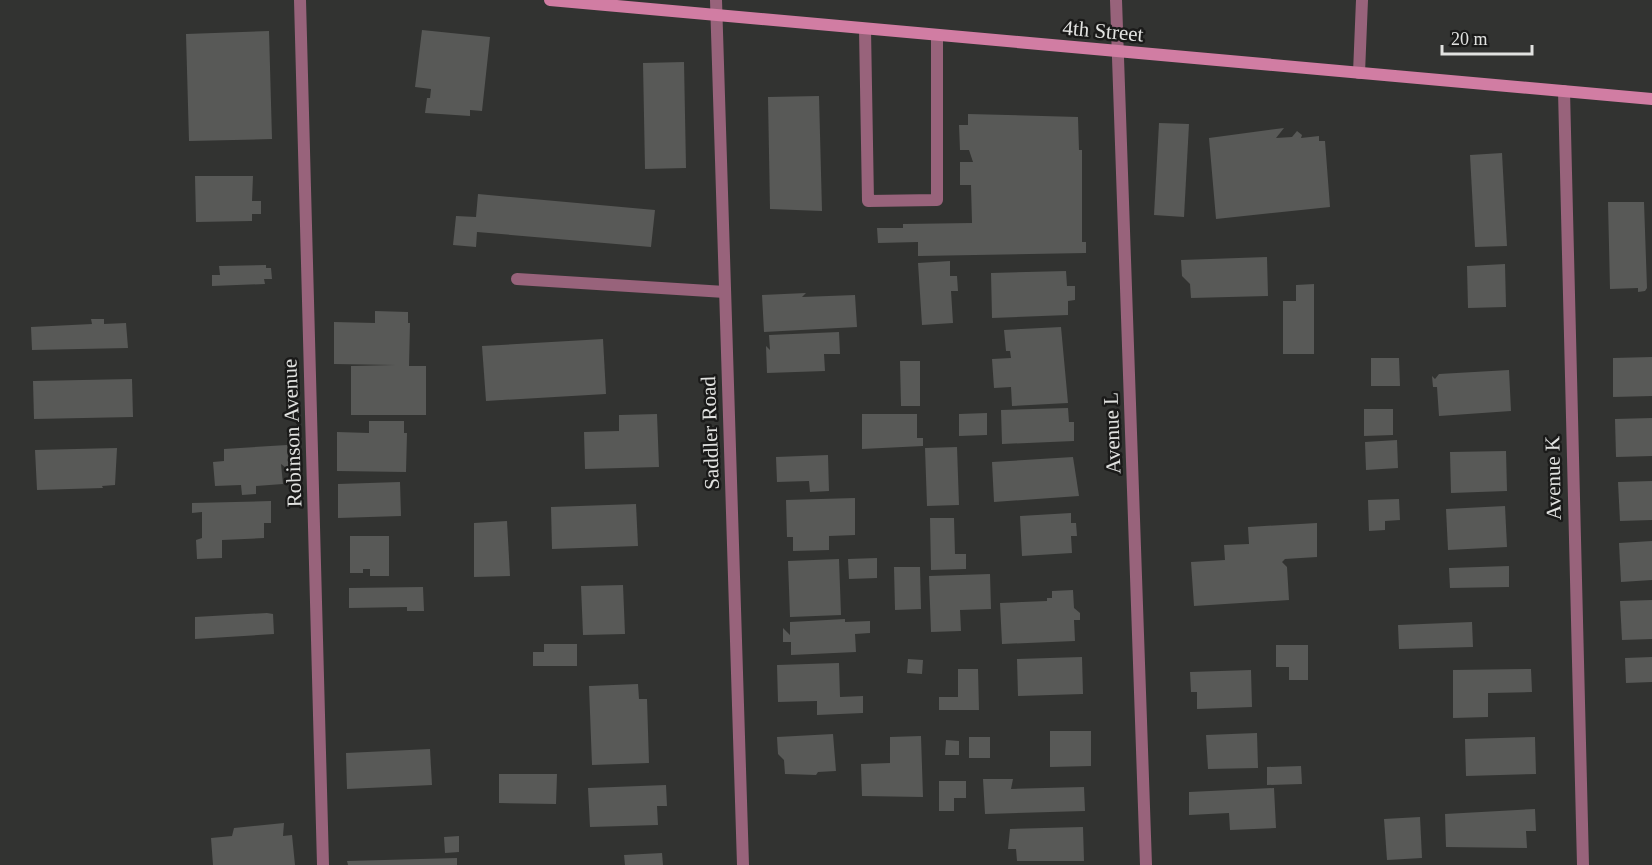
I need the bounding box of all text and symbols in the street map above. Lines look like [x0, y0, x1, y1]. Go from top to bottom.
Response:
street label: 4th Street [1062, 16, 1145, 47]
scale bar [1442, 18, 1532, 56]
text: 20 m [1451, 29, 1488, 49]
street label: Robinson Avenue [277, 358, 307, 508]
street label: Saddler Road [696, 375, 724, 490]
street label: Avenue L [1099, 392, 1125, 474]
street label: Avenue K [1540, 436, 1566, 520]

